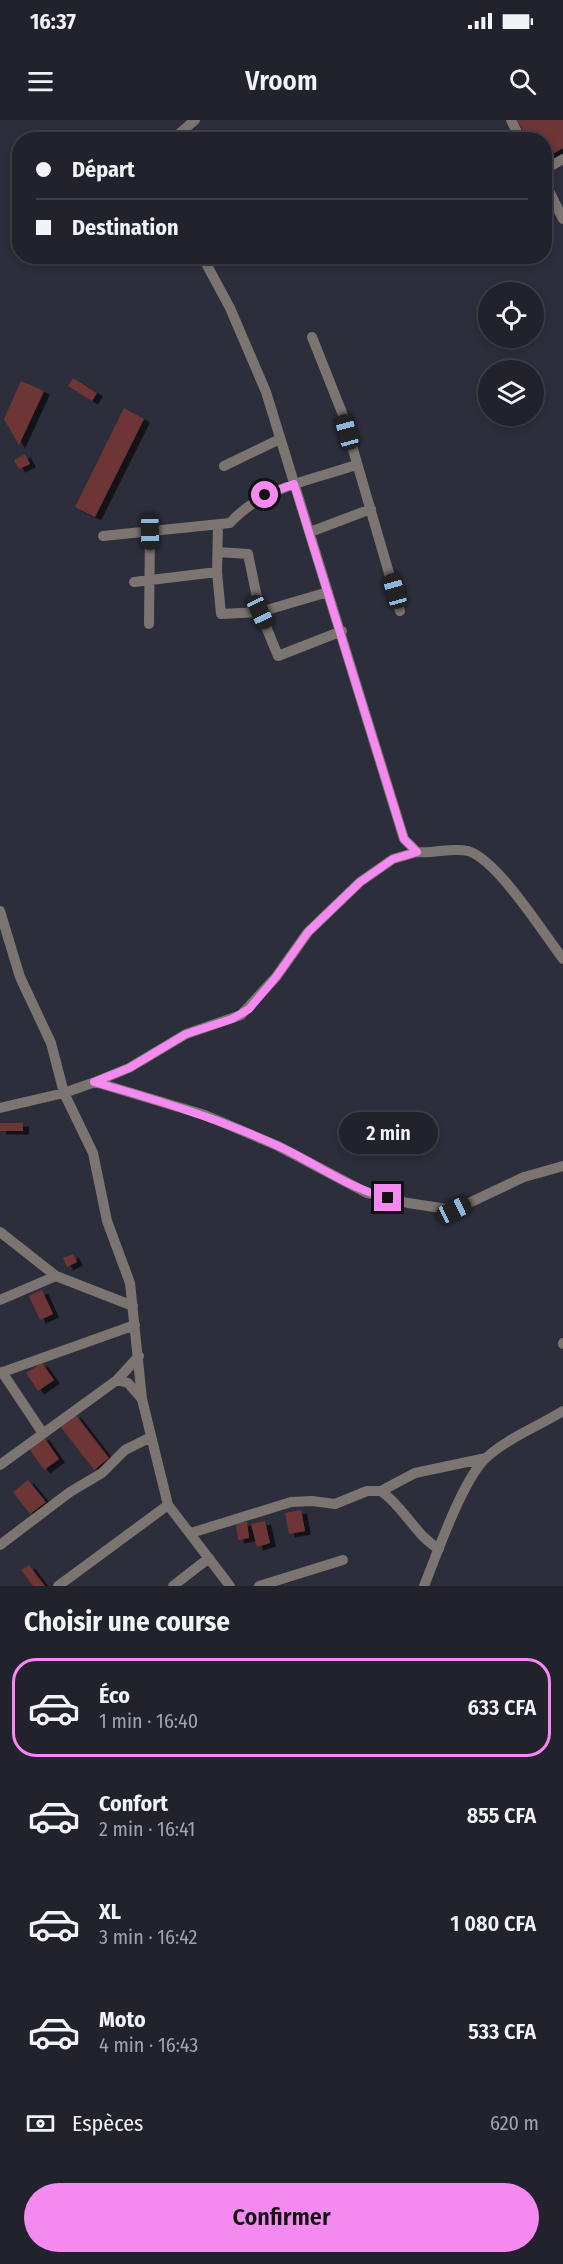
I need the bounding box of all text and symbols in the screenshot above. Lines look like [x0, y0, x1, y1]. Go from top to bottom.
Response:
text: 16:37 [30, 8, 76, 35]
icon: menu [24, 65, 57, 98]
text: Vroom [245, 65, 318, 97]
icon: search [506, 65, 539, 98]
text: Départ [72, 156, 135, 183]
text: Destination [72, 214, 179, 241]
map controls [478, 282, 544, 426]
button: locate [478, 282, 544, 348]
button: layers [478, 360, 544, 426]
car [334, 412, 360, 452]
route start [251, 481, 278, 508]
car [141, 514, 159, 550]
car [381, 571, 409, 611]
car [244, 592, 276, 632]
callout: 2 min [338, 1111, 438, 1153]
text: 2 min [366, 1121, 411, 1145]
route end [374, 1184, 401, 1211]
car [434, 1194, 474, 1226]
text: Choisir une course [24, 1606, 230, 1638]
icon: car [27, 1681, 81, 1735]
text: Éco [99, 1682, 130, 1709]
text: 633 CFA [468, 1694, 536, 1721]
text: 1 min · 16:40 [99, 1709, 198, 1733]
icon: car [27, 1789, 81, 1843]
text: Confort [99, 1790, 168, 1817]
text: 855 CFA [467, 1802, 536, 1829]
text: 2 min · 16:41 [99, 1817, 195, 1841]
icon: car [27, 1897, 81, 1951]
text: XL [99, 1898, 121, 1925]
text: 1 080 CFA [450, 1910, 536, 1937]
text: 3 min · 16:42 [99, 1925, 197, 1949]
icon: car [27, 2005, 81, 2059]
text: Moto [99, 2006, 146, 2033]
text: 533 CFA [468, 2018, 536, 2045]
text: 4 min · 16:43 [99, 2033, 198, 2057]
icon: cash [24, 2107, 57, 2140]
text: Espèces [72, 2110, 143, 2137]
text: 620 m [490, 2111, 539, 2135]
button: Confirmer [24, 2183, 539, 2252]

